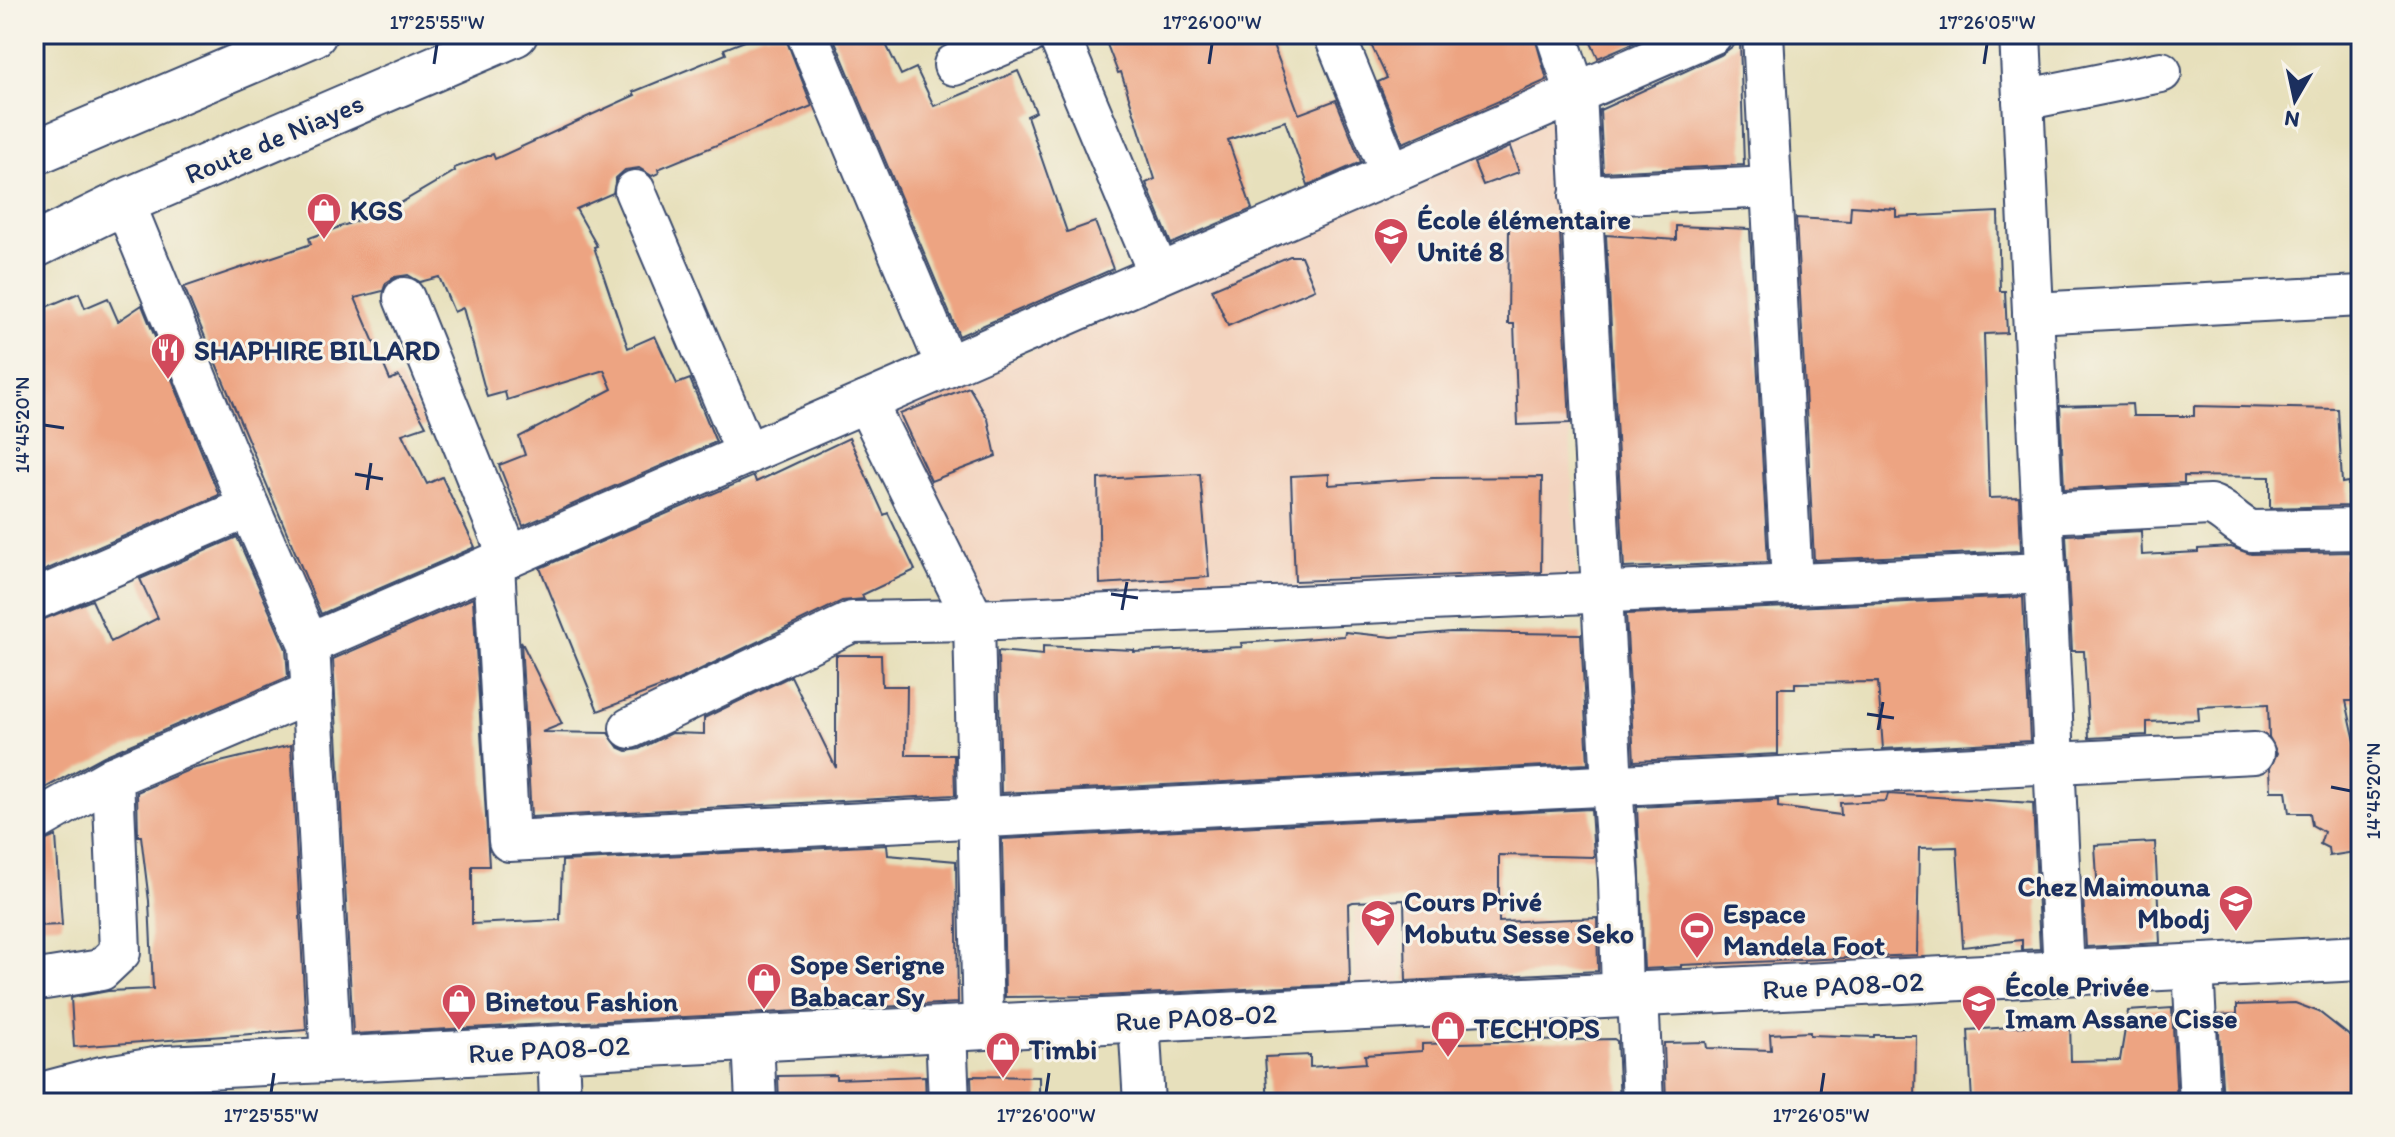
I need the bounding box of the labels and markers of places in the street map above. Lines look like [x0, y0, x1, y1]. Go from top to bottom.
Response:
shop icon: KGS [305, 191, 343, 241]
place label: KGS [350, 193, 403, 227]
place label: École élémentaire Unité 8 [1417, 202, 1631, 268]
school or university icon: École élémentaire Unité 8 [1372, 216, 1410, 266]
restaurant icon: SHAPHIRE BILLARD [149, 331, 187, 381]
place label: SHAPHIRE BILLARD [194, 333, 440, 367]
place label: Chez Maimouna Mbodj [2017, 869, 2210, 935]
school or university icon: Chez Maimouna Mbodj [2217, 883, 2255, 933]
place label: Cours Privé Mobutu Sesse Seko [1404, 884, 1634, 950]
place label: Espace Mandela Foot [1723, 896, 1885, 962]
school or university icon: Cours Privé Mobutu Sesse Seko [1359, 898, 1397, 948]
sports icon: Espace Mandela Foot [1678, 910, 1716, 960]
place label: Sope Serigne Babacar Sy [790, 947, 945, 1013]
shop icon: Sope Serigne Babacar Sy [745, 961, 783, 1011]
place label: École Privée Imam Assane Cisse [2005, 969, 2237, 1035]
shop icon: Binetou Fashion [440, 982, 478, 1032]
school or university icon: École Privée Imam Assane Cisse [1960, 983, 1998, 1033]
place label: Binetou Fashion [485, 984, 678, 1018]
shop icon: TECH'OPS [1429, 1009, 1467, 1059]
place label: TECH'OPS [1473, 1011, 1600, 1045]
shop icon: Timbi [984, 1030, 1022, 1080]
place label: Timbi [1028, 1032, 1097, 1066]

